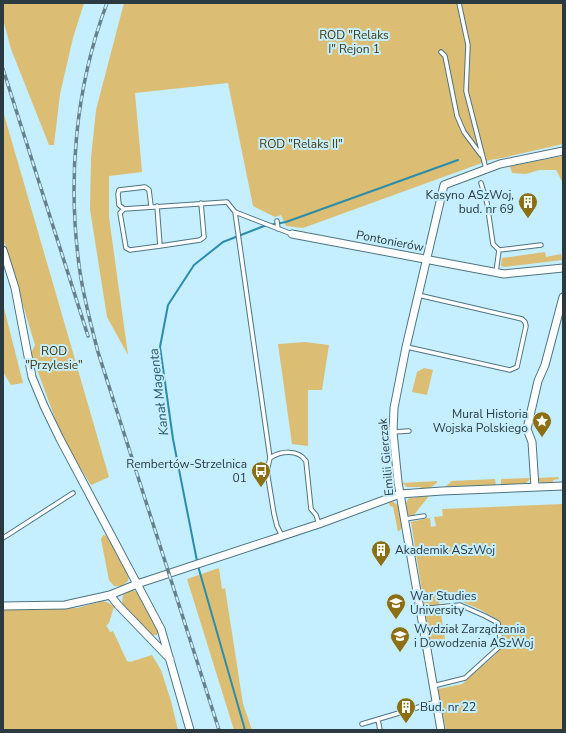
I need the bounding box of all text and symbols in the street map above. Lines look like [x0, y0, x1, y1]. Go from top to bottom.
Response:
park label: ROD "Relaks I" Rejon 1 [319, 27, 389, 57]
park label: ROD "Relaks II" [259, 136, 343, 152]
place label: Kasyno ASzWoj, bud. nr 69 [425, 187, 514, 217]
building icon: Kasyno ASzWoj, bud. nr 69 [517, 191, 539, 219]
street label: Pontonierów [355, 227, 425, 255]
park label: ROD "Przylesie" [25, 343, 83, 373]
water label: Kanał Magenta [145, 347, 173, 437]
place label: Mural Historia Wojska Polskiego [433, 406, 528, 436]
place icon: Mural Historia Wojska Polskiego [531, 410, 553, 438]
street label: Emilii Gierczak [375, 417, 397, 496]
place label: Rembertów-Strzelnica 01 [126, 456, 247, 486]
bus stop icon: Rembertów-Strzelnica 01 [250, 460, 272, 488]
building icon: Akademik ASzWoj [370, 539, 392, 567]
place label: Akademik ASzWoj [395, 542, 495, 558]
place label: War Studies University [410, 588, 477, 618]
school or university icon: War Studies University [385, 592, 407, 620]
place label: Wydział Zarządzania i Dowodzenia ASzWoj [414, 621, 534, 651]
school or university icon: Wydział Zarządzania i Dowodzenia ASzWoj [389, 625, 411, 653]
building icon: Bud. nr 22 [395, 696, 417, 724]
place label: Bud. nr 22 [420, 699, 476, 715]

